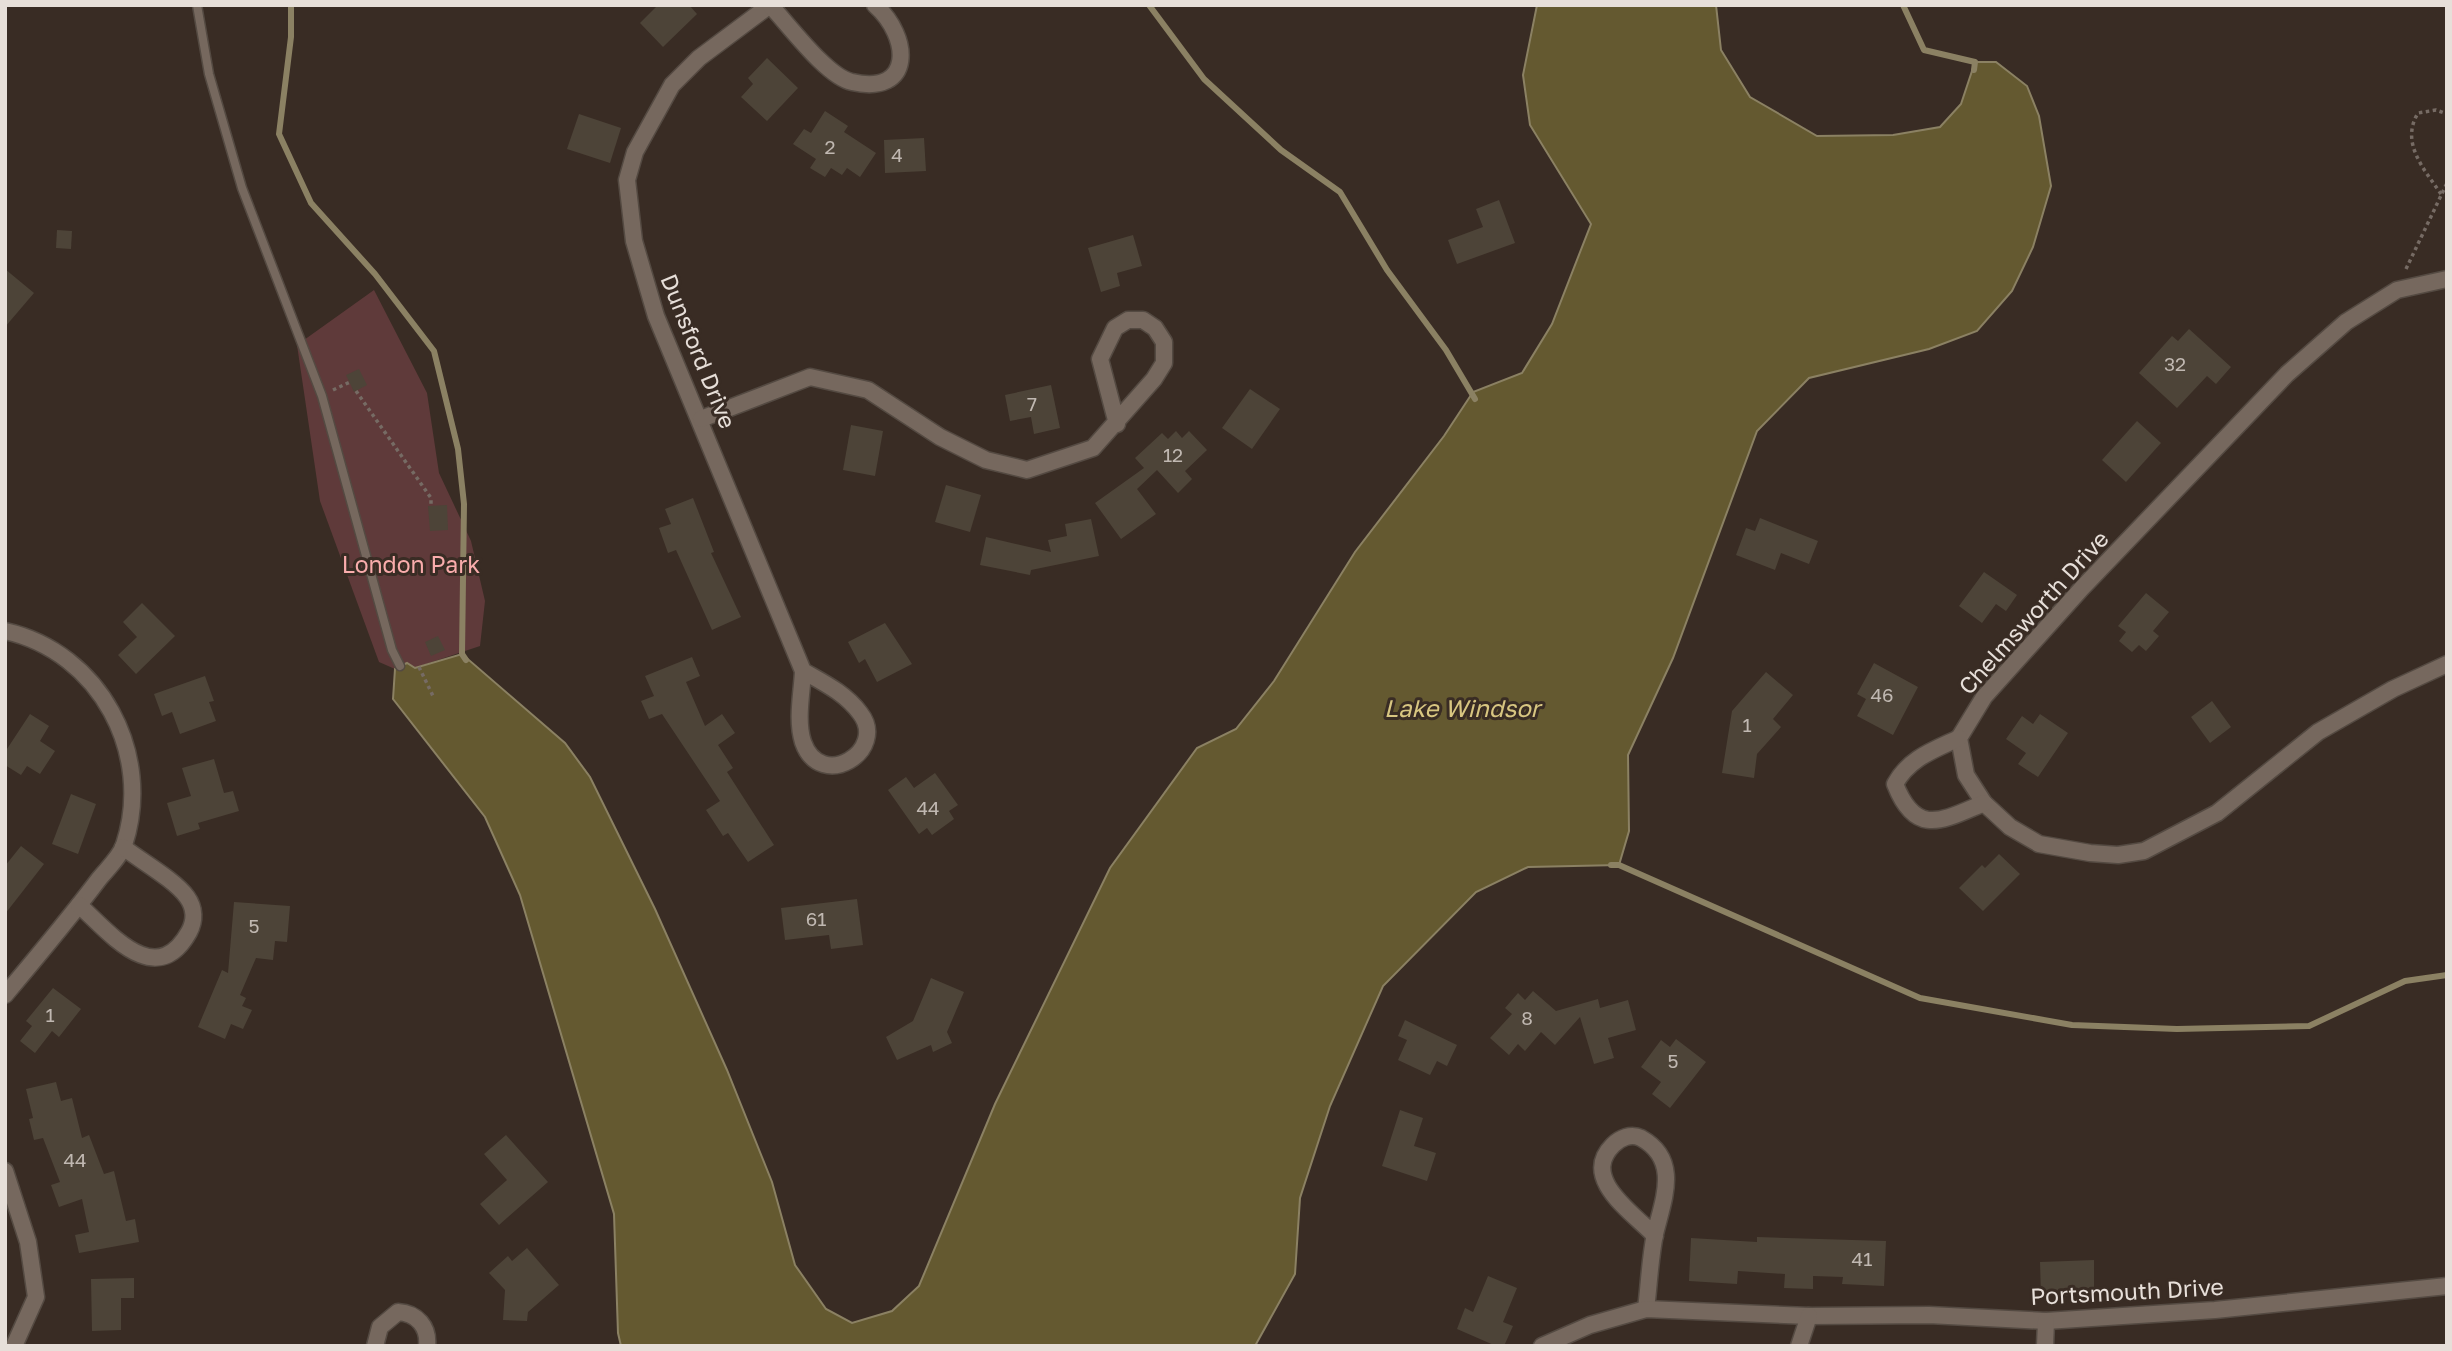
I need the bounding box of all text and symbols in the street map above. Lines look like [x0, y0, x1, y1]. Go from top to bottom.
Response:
house number: 2 [824, 135, 836, 158]
house number: 4 [891, 143, 903, 166]
street label: Dunsford Drive [655, 270, 743, 432]
house number: 32 [2164, 352, 2186, 375]
house number: 7 [1027, 392, 1037, 415]
house number: 12 [1163, 443, 1183, 466]
street label: Chelmsworth Drive [1952, 524, 2114, 700]
park label: London Park [342, 550, 480, 578]
house number: 46 [1870, 683, 1894, 706]
water label: Lake Windsor [1384, 693, 1544, 722]
house number: 1 [1742, 713, 1752, 736]
house number: 44 [916, 796, 940, 819]
house number: 61 [806, 907, 826, 930]
house number: 5 [248, 914, 260, 937]
house number: 1 [45, 1003, 55, 1026]
house number: 8 [1521, 1006, 1533, 1029]
house number: 5 [1667, 1049, 1679, 1072]
house number: 44 [63, 1148, 87, 1171]
house number: 41 [1852, 1247, 1872, 1270]
street label: Portsmouth Drive [2030, 1272, 2224, 1310]

